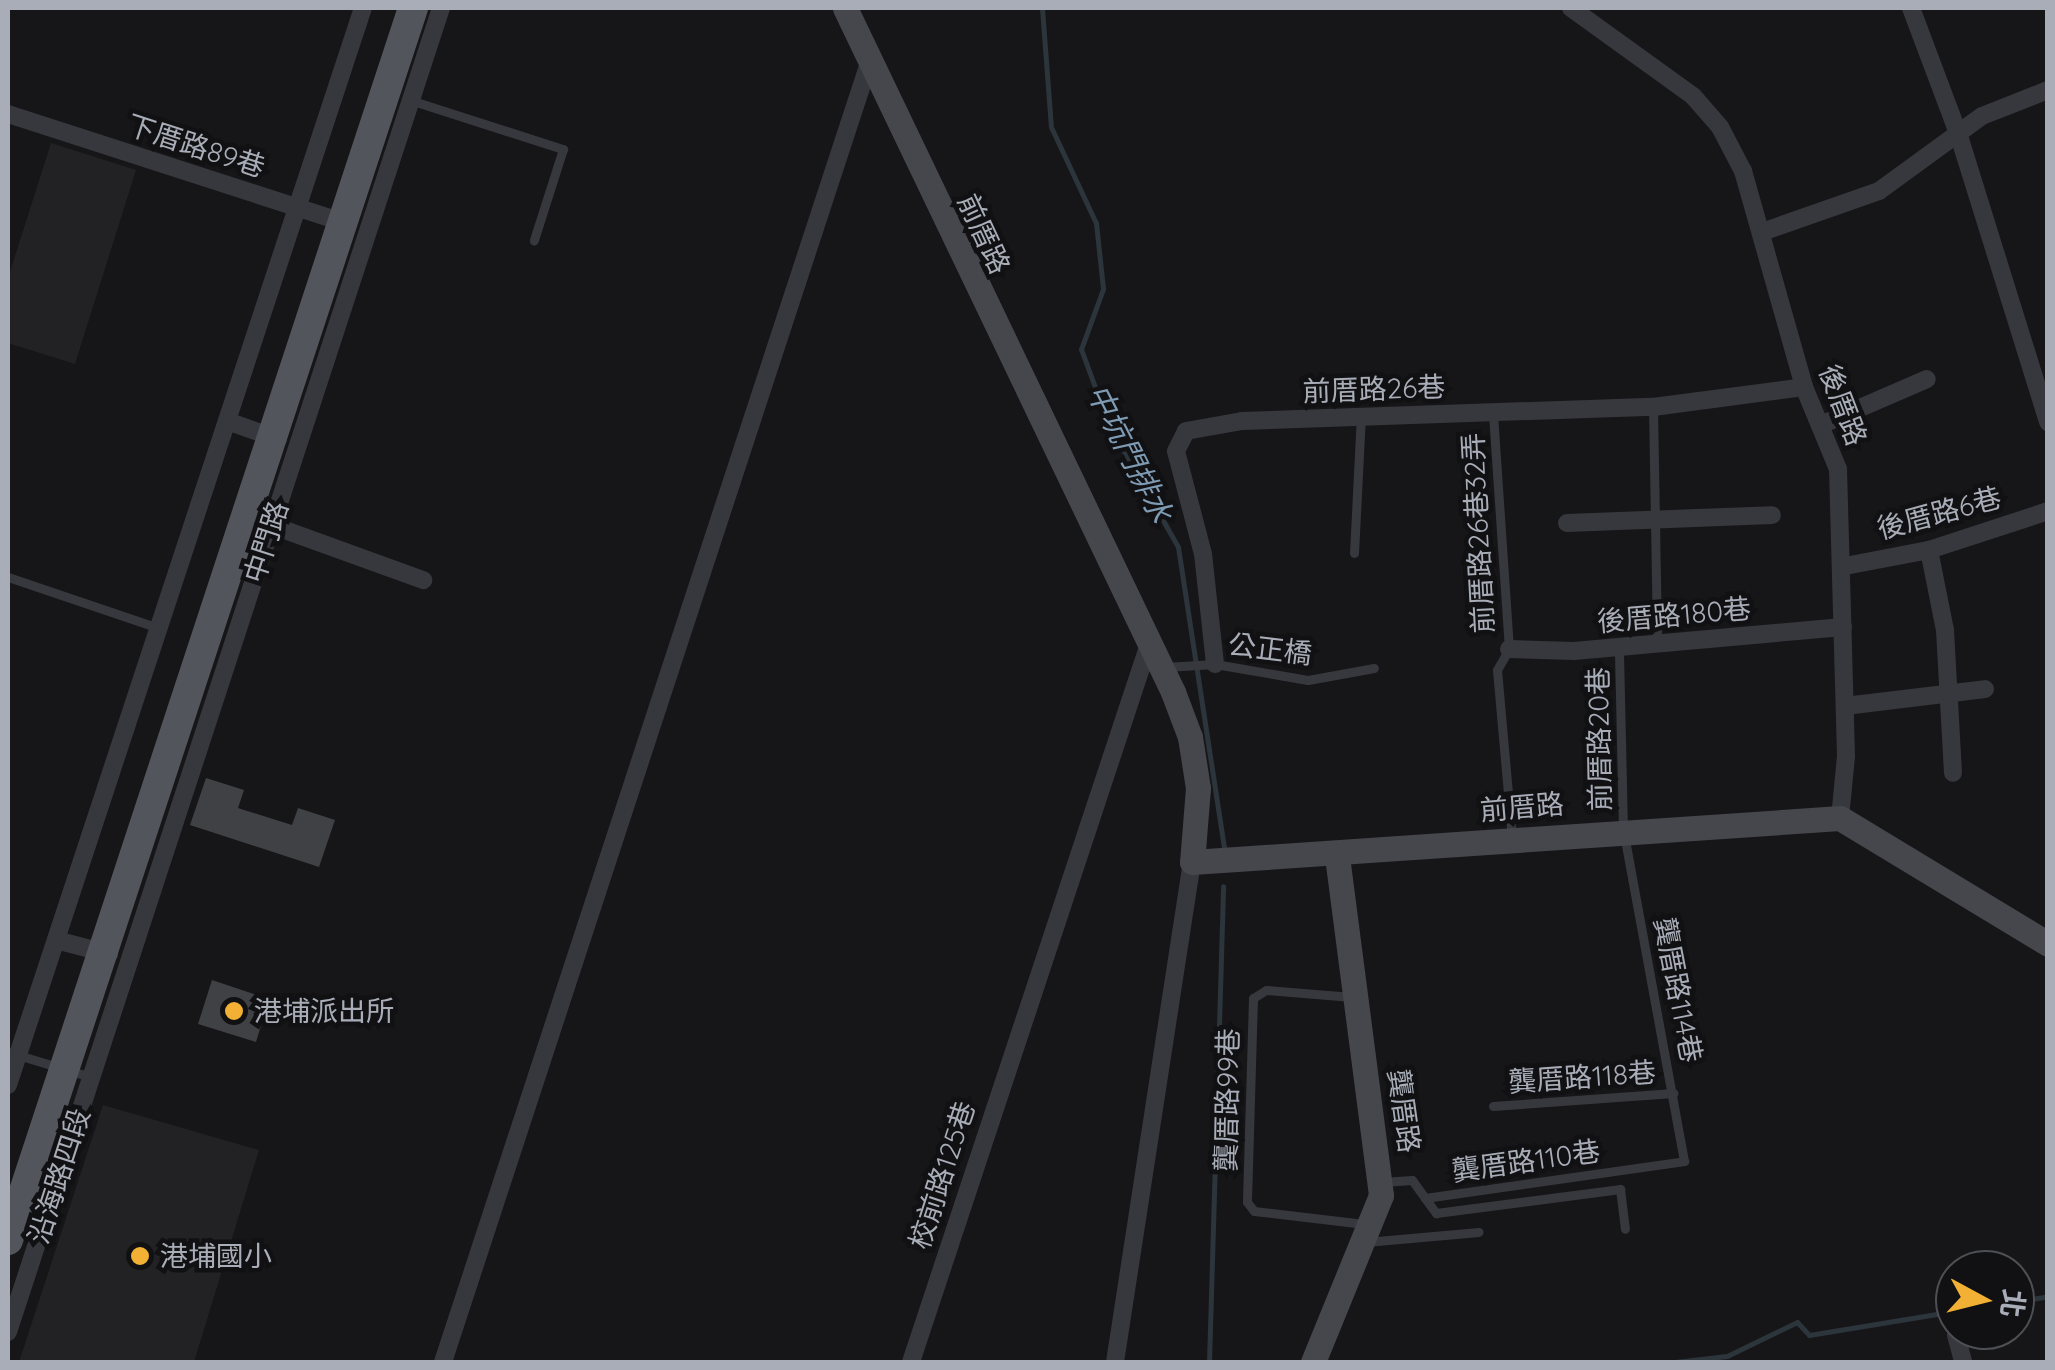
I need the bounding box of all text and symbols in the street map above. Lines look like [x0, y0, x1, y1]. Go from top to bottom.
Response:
street label: 下厝路89巷 [123, 108, 269, 184]
street label: 前厝路 [951, 189, 1017, 279]
street label: 後厝路 [1812, 360, 1874, 450]
street label: 前厝路26巷 [1302, 370, 1446, 408]
water label: 中坑門排水 [1080, 378, 1180, 528]
street label: 前厝路26巷32弄 [1456, 432, 1500, 634]
street label: 後厝路6巷 [1873, 480, 2005, 546]
street label: 中門路 [237, 497, 295, 587]
street label: 後厝路180巷 [1596, 592, 1752, 638]
street label: 公正橋 [1226, 627, 1314, 671]
street label: 前厝路20巷 [1581, 667, 1617, 811]
street label: 前厝路 [1479, 787, 1565, 827]
street label: 龔厝路114巷 [1647, 915, 1709, 1065]
place label: 港埔派出所 [254, 994, 394, 1028]
marker: 港埔派出所 [223, 1000, 245, 1022]
street label: 龔厝路99巷 [1209, 1028, 1245, 1172]
street label: 龔厝路118巷 [1507, 1055, 1657, 1099]
street label: 龔厝路 [1382, 1067, 1426, 1155]
street label: 校前路125巷 [902, 1097, 982, 1253]
street label: 沿海路四段 [21, 1104, 97, 1248]
street label: 龔厝路110巷 [1450, 1134, 1602, 1188]
place label: 港埔國小 [160, 1239, 272, 1273]
marker: 港埔國小 [129, 1245, 151, 1267]
north arrow [1935, 1250, 2035, 1350]
text: 北 [1994, 1287, 2032, 1320]

